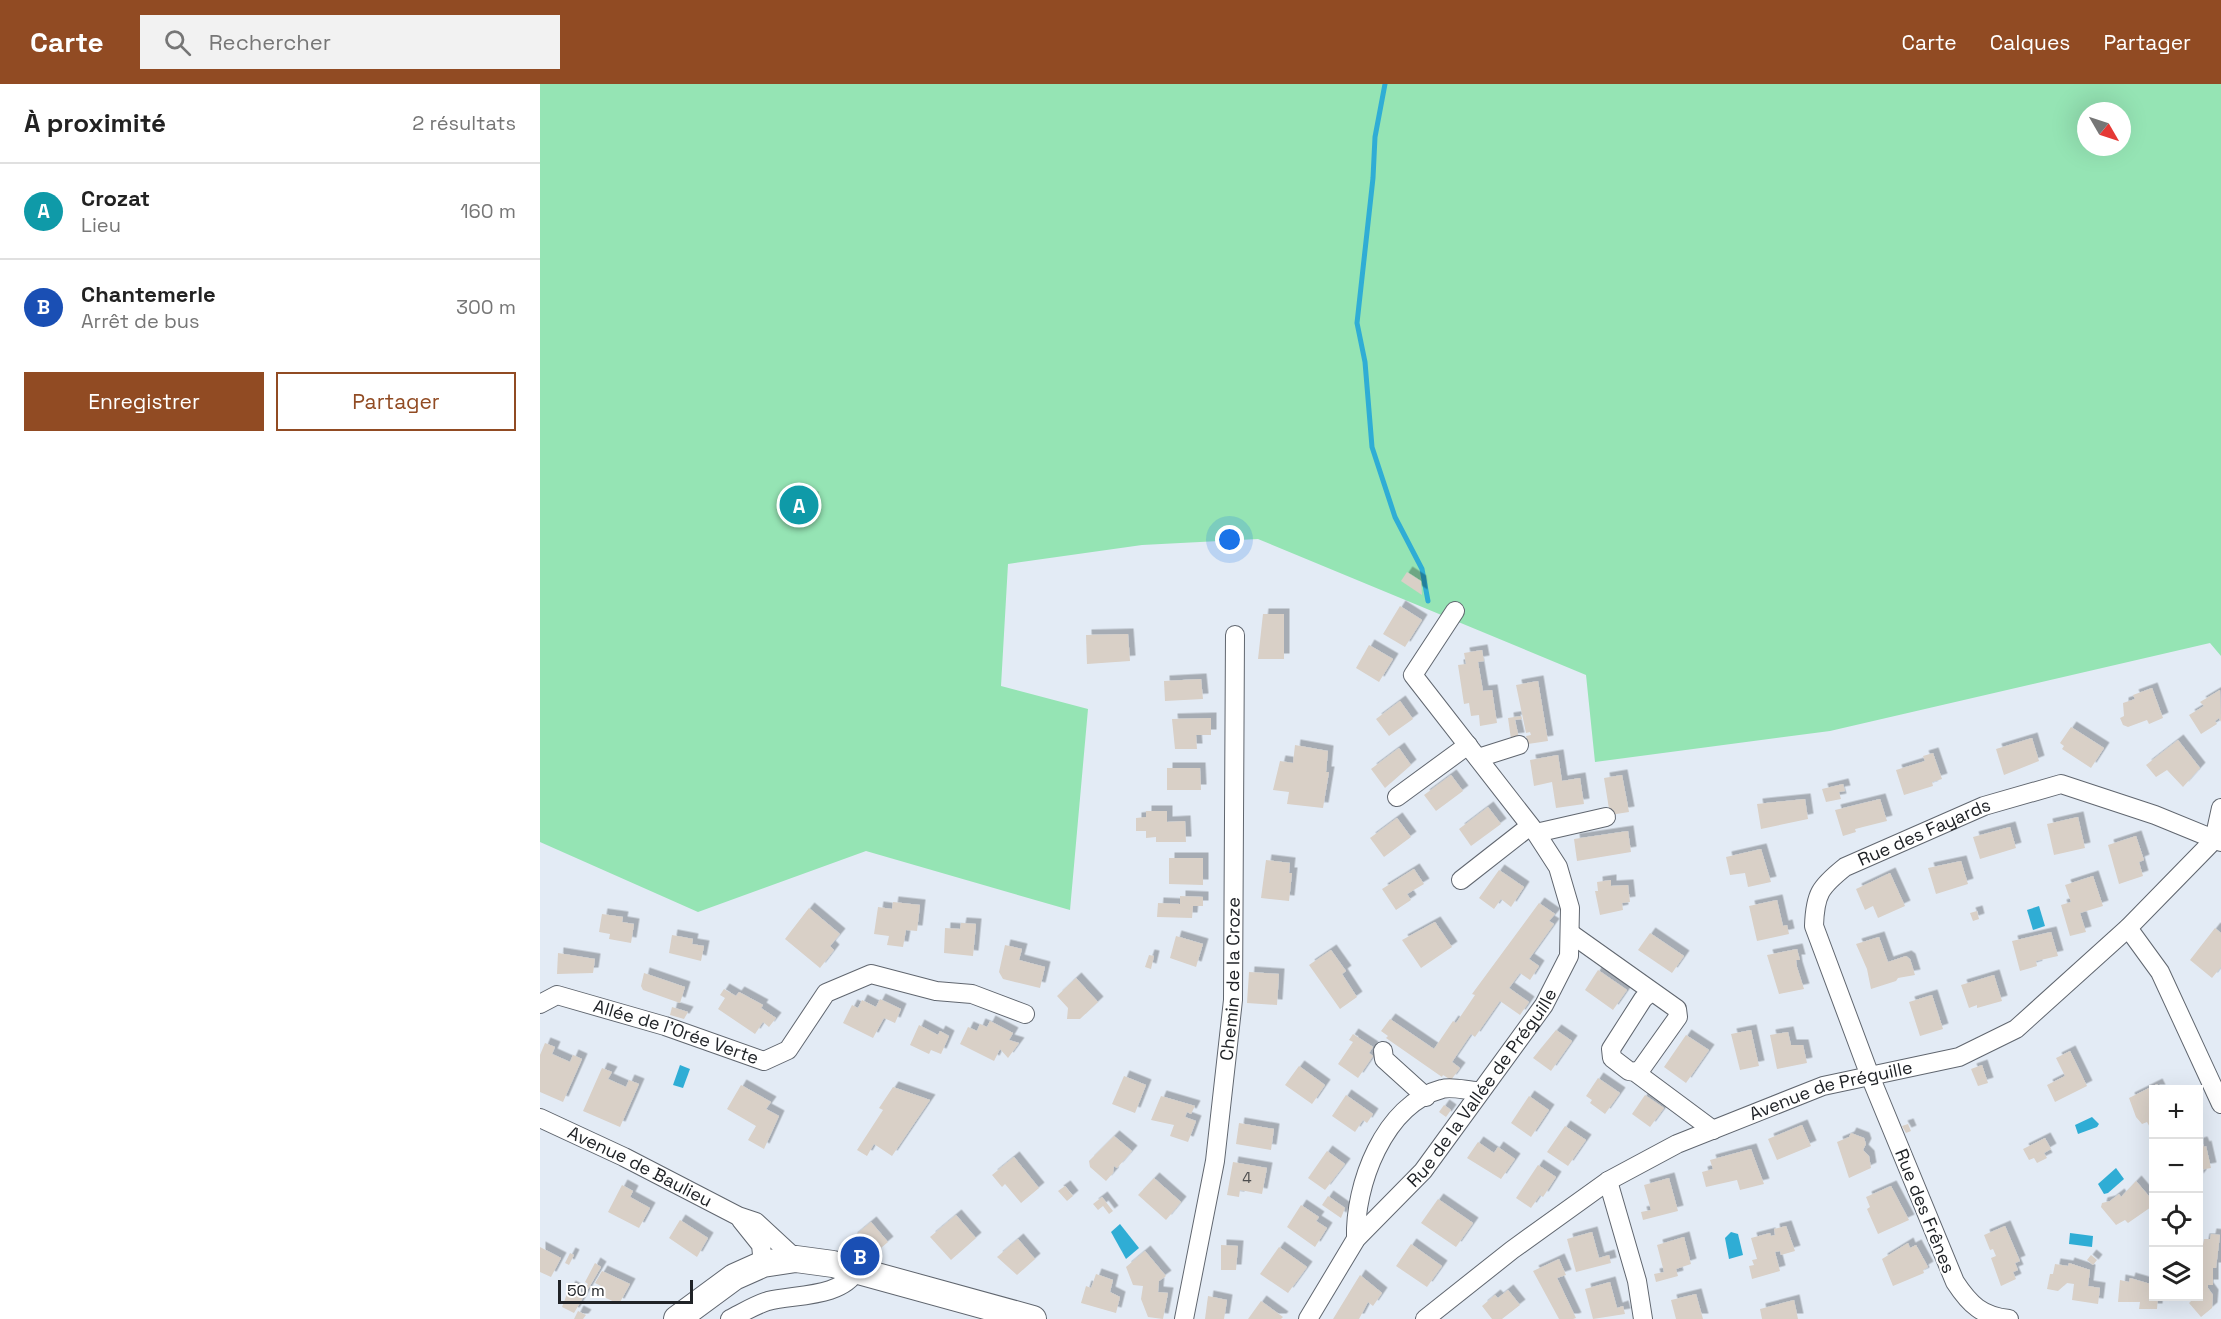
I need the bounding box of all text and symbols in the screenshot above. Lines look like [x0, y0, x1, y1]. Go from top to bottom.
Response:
search box [140, 15, 560, 69]
text: Carte [30, 24, 104, 60]
icon: search [161, 26, 194, 59]
text: Rechercher [209, 28, 331, 56]
text: Carte [1902, 29, 1957, 56]
text: Calques [1990, 29, 2070, 56]
text: Partager [2103, 29, 2191, 56]
north arrow [2077, 102, 2131, 156]
text: À proximité [24, 106, 166, 140]
text: 2 résultats [412, 110, 516, 136]
text: Crozat [81, 184, 150, 212]
text: A [37, 198, 50, 224]
text: 160 m [460, 198, 516, 224]
text: Lieu [81, 212, 121, 238]
text: Chantemerle [81, 280, 216, 308]
text: B [37, 294, 50, 320]
text: 300 m [456, 294, 516, 320]
text: Arrêt de bus [81, 308, 200, 334]
button: Enregistrer [24, 372, 264, 431]
button: Partager [276, 372, 516, 431]
pin: A [780, 482, 818, 528]
your location [1215, 525, 1244, 554]
street label: Rue des Fayards [1854, 793, 1993, 871]
street label: Chemin de la Croze [1214, 897, 1245, 1062]
street label: Rue de la Vallée de Préguille [1402, 984, 1562, 1192]
street label: Allée de l'Orée Verte [591, 994, 762, 1069]
street label: Avenue de Préguille [1746, 1055, 1914, 1125]
map controls [2149, 1085, 2203, 1301]
button: + [2149, 1085, 2203, 1139]
street label: Avenue de Baulieu [564, 1120, 716, 1212]
button: − [2149, 1139, 2203, 1193]
street label: Rue des Frênes [1890, 1145, 1961, 1276]
house number: 4 [1242, 1168, 1252, 1187]
button: locate [2149, 1193, 2203, 1247]
pin: B [840, 1234, 880, 1278]
button: layers [2149, 1247, 2203, 1301]
scale bar [558, 1277, 693, 1304]
text: 50 m [567, 1280, 605, 1301]

